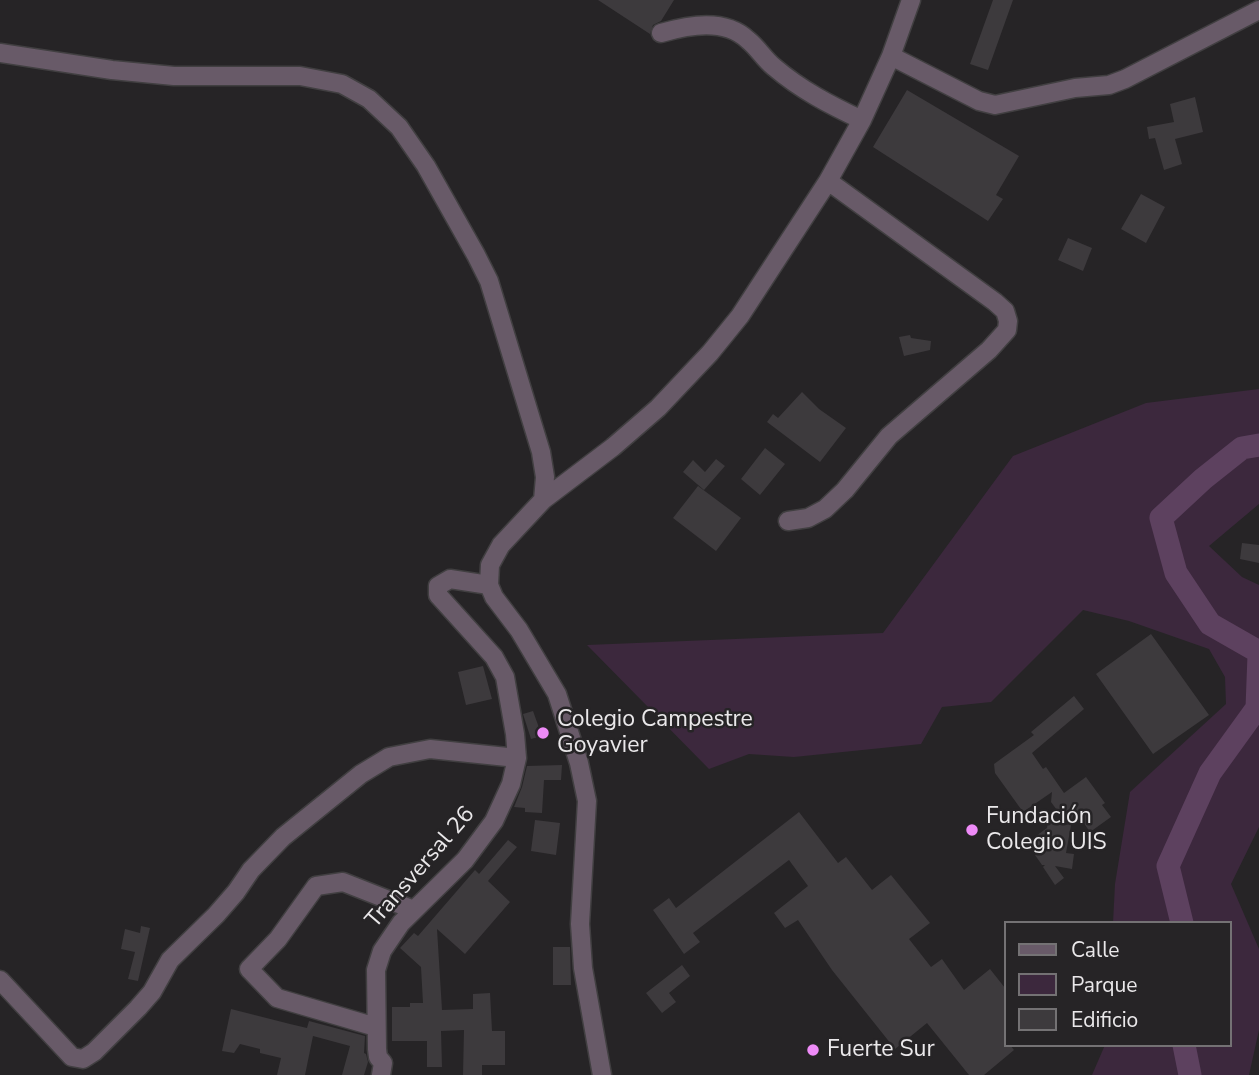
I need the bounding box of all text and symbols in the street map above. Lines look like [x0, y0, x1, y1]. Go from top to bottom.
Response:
place label: Colegio Campestre Goyavier [557, 706, 753, 760]
marker: Colegio Campestre Goyavier [535, 725, 551, 741]
street label: Transversal 26 [361, 802, 481, 934]
place label: Fundación Colegio UIS [986, 803, 1107, 857]
marker: Fundación Colegio UIS [964, 822, 980, 838]
legend [1004, 921, 1231, 1047]
text: Calle [1071, 936, 1119, 964]
text: Parque [1071, 971, 1138, 999]
text: Edificio [1071, 1006, 1138, 1034]
place label: Fuerte Sur [827, 1036, 935, 1064]
marker: Fuerte Sur [805, 1042, 821, 1058]

